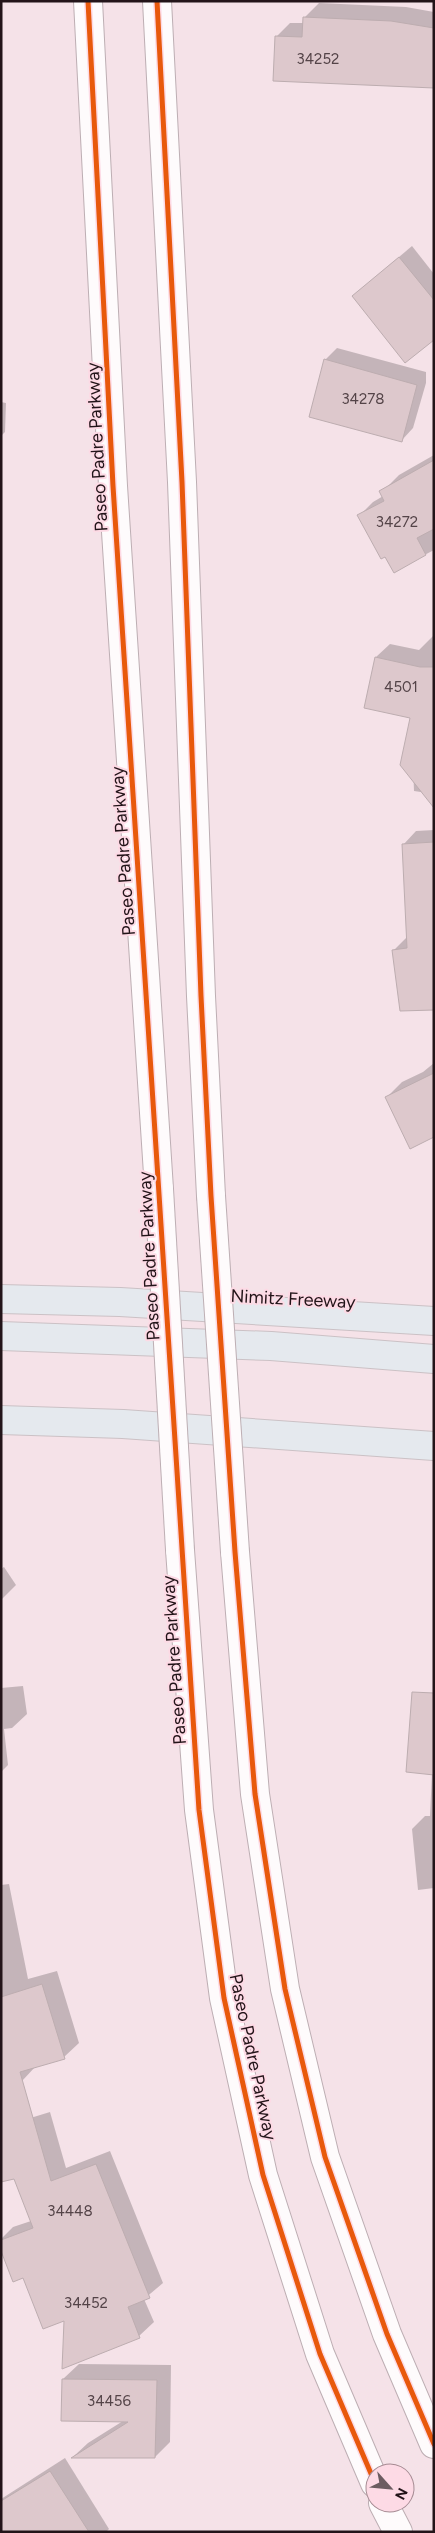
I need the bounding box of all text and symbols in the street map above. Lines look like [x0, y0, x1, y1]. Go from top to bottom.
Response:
house number: 34252 [297, 50, 339, 68]
street label: Paseo Padre Parkway [82, 361, 112, 532]
house number: 34278 [341, 390, 385, 408]
house number: 34272 [376, 513, 418, 531]
house number: 4501 [384, 678, 418, 696]
street label: Paseo Padre Parkway [106, 765, 140, 936]
street label: Paseo Padre Parkway [134, 1170, 164, 1341]
street label: Nimitz Freeway [230, 1285, 357, 1313]
street label: Paseo Padre Parkway [157, 1574, 191, 1745]
street label: Paseo Padre Parkway [225, 1972, 281, 2143]
house number: 34448 [47, 2202, 93, 2220]
house number: 34452 [64, 2294, 108, 2312]
house number: 34456 [87, 2392, 131, 2410]
north arrow [365, 2463, 415, 2513]
text: N [391, 2485, 411, 2502]

